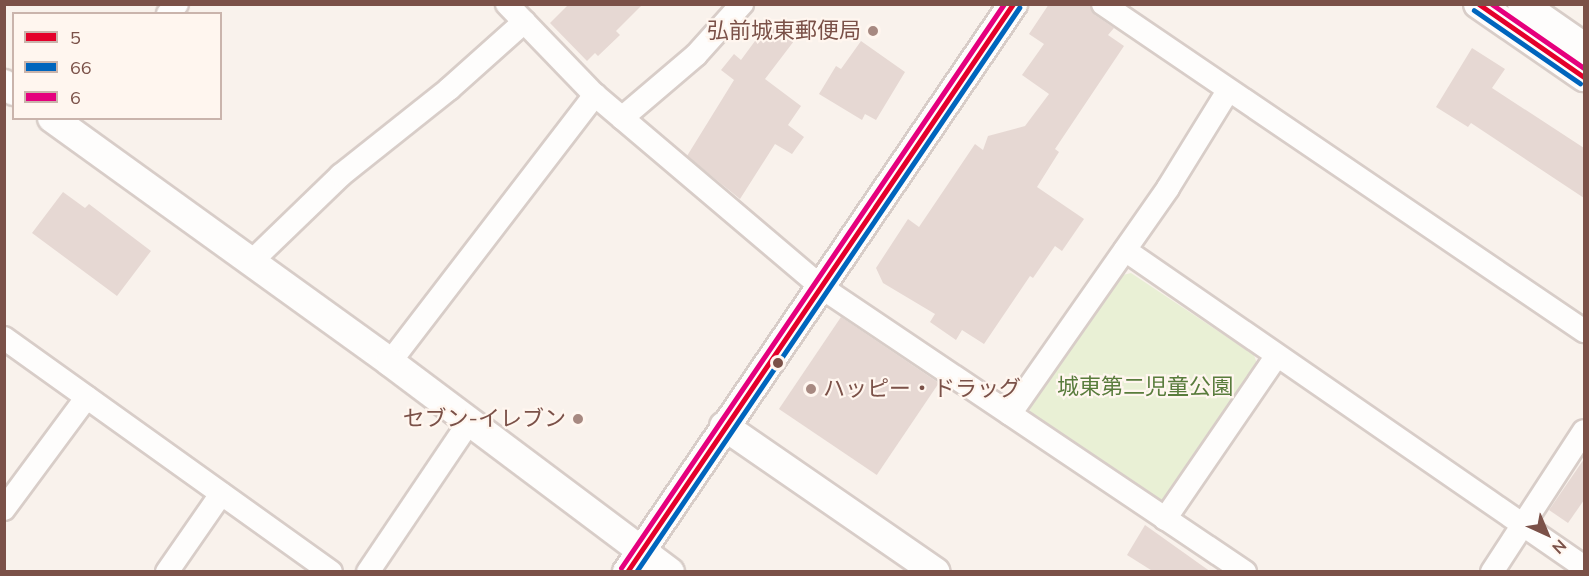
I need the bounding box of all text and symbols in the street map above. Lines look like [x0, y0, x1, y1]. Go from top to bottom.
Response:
legend [12, 12, 222, 120]
place label: 弘前城東郵便局 [707, 18, 861, 44]
marker: 弘前城東郵便局 [866, 24, 880, 38]
text: 5 [70, 26, 81, 49]
text: 66 [70, 56, 92, 79]
text: 6 [70, 86, 81, 109]
unlabelled marker [772, 357, 784, 369]
park label: 城東第二児童公園 [1057, 374, 1233, 400]
place label: ハッピー・ドラッグ [823, 376, 1021, 402]
marker: ハッピー・ドラッグ [804, 382, 818, 396]
place label: セブン-イレブン [403, 406, 566, 432]
marker: セブン-イレブン [571, 412, 585, 426]
north arrow [1517, 504, 1577, 564]
text: N [1548, 536, 1571, 558]

